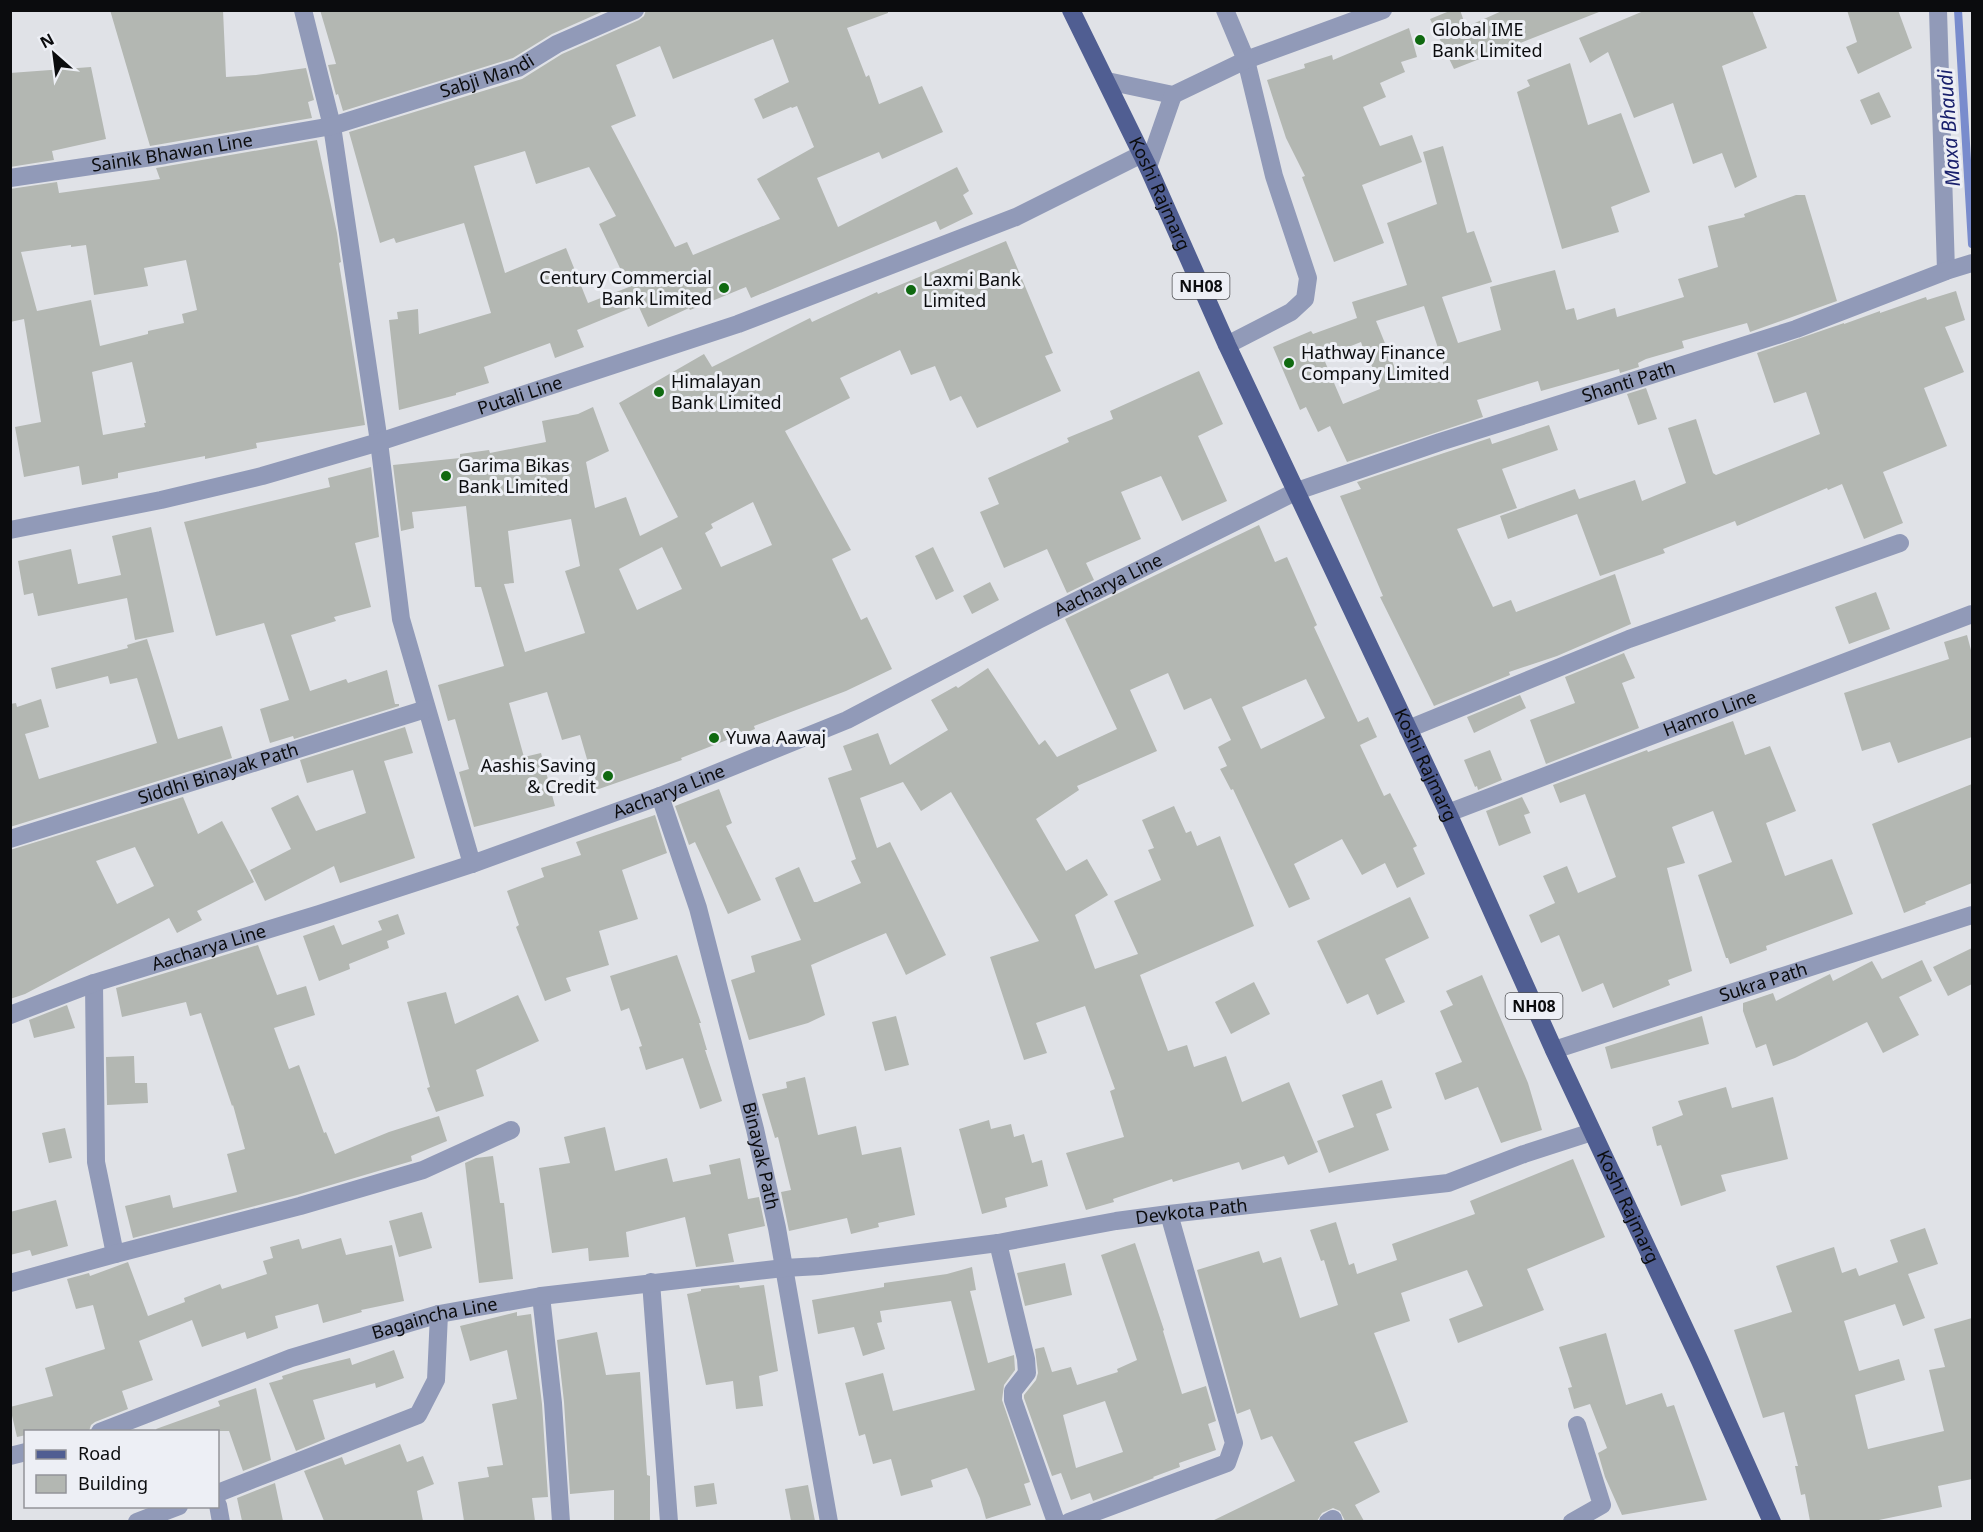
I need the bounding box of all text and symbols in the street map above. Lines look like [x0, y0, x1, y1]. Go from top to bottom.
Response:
place label: Global IME Bank Limited [1432, 17, 1542, 62]
north arrow [24, 24, 84, 84]
text: N [36, 28, 58, 54]
marker: Global IME Bank Limited [1413, 33, 1427, 47]
street label: Sabji Mandi [437, 48, 538, 103]
water label: Maxa Bhaudi [1931, 68, 1966, 188]
street label: Sainik Bhawan Line [90, 127, 254, 177]
street label: Koshi Rajmarg [1124, 132, 1197, 254]
place label: Century Commercial Bank Limited [539, 265, 712, 310]
place label: Laxmi Bank Limited [923, 267, 1021, 312]
road number: NH08 [1172, 273, 1230, 299]
marker: Century Commercial Bank Limited [717, 281, 731, 295]
marker: Laxmi Bank Limited [904, 283, 918, 297]
place label: Hathway Finance Company Limited [1301, 340, 1450, 385]
street label: Shanti Path [1579, 355, 1678, 407]
marker: Hathway Finance Company Limited [1282, 356, 1296, 370]
place label: Himalayan Bank Limited [671, 369, 781, 414]
street label: Putali Line [474, 370, 565, 420]
marker: Himalayan Bank Limited [652, 385, 666, 399]
place label: Garima Bikas Bank Limited [458, 453, 570, 498]
marker: Garima Bikas Bank Limited [439, 469, 453, 483]
street label: Aacharya Line [1049, 547, 1166, 621]
street label: Hamro Line [1659, 684, 1760, 741]
street label: Koshi Rajmarg [1389, 704, 1463, 825]
place label: Yuwa Aawaj [726, 725, 826, 749]
marker: Yuwa Aawaj [707, 731, 721, 745]
street label: Siddhi Binayak Path [134, 737, 301, 809]
place label: Aashis Saving & Credit [481, 753, 596, 798]
street label: Aacharya Line [609, 758, 728, 823]
marker: Aashis Saving & Credit [601, 769, 615, 783]
street label: Aacharya Line [148, 918, 269, 976]
street label: Sukra Path [1716, 956, 1810, 1007]
road number: NH08 [1506, 993, 1562, 1019]
street label: Binayak Path [738, 1099, 786, 1212]
street label: Koshi Rajmarg [1592, 1146, 1665, 1267]
street label: Devkota Path [1134, 1192, 1249, 1229]
street label: Bagaincha Line [369, 1291, 499, 1344]
legend [24, 1430, 219, 1508]
text: Road [78, 1441, 121, 1465]
text: Building [78, 1471, 148, 1495]

